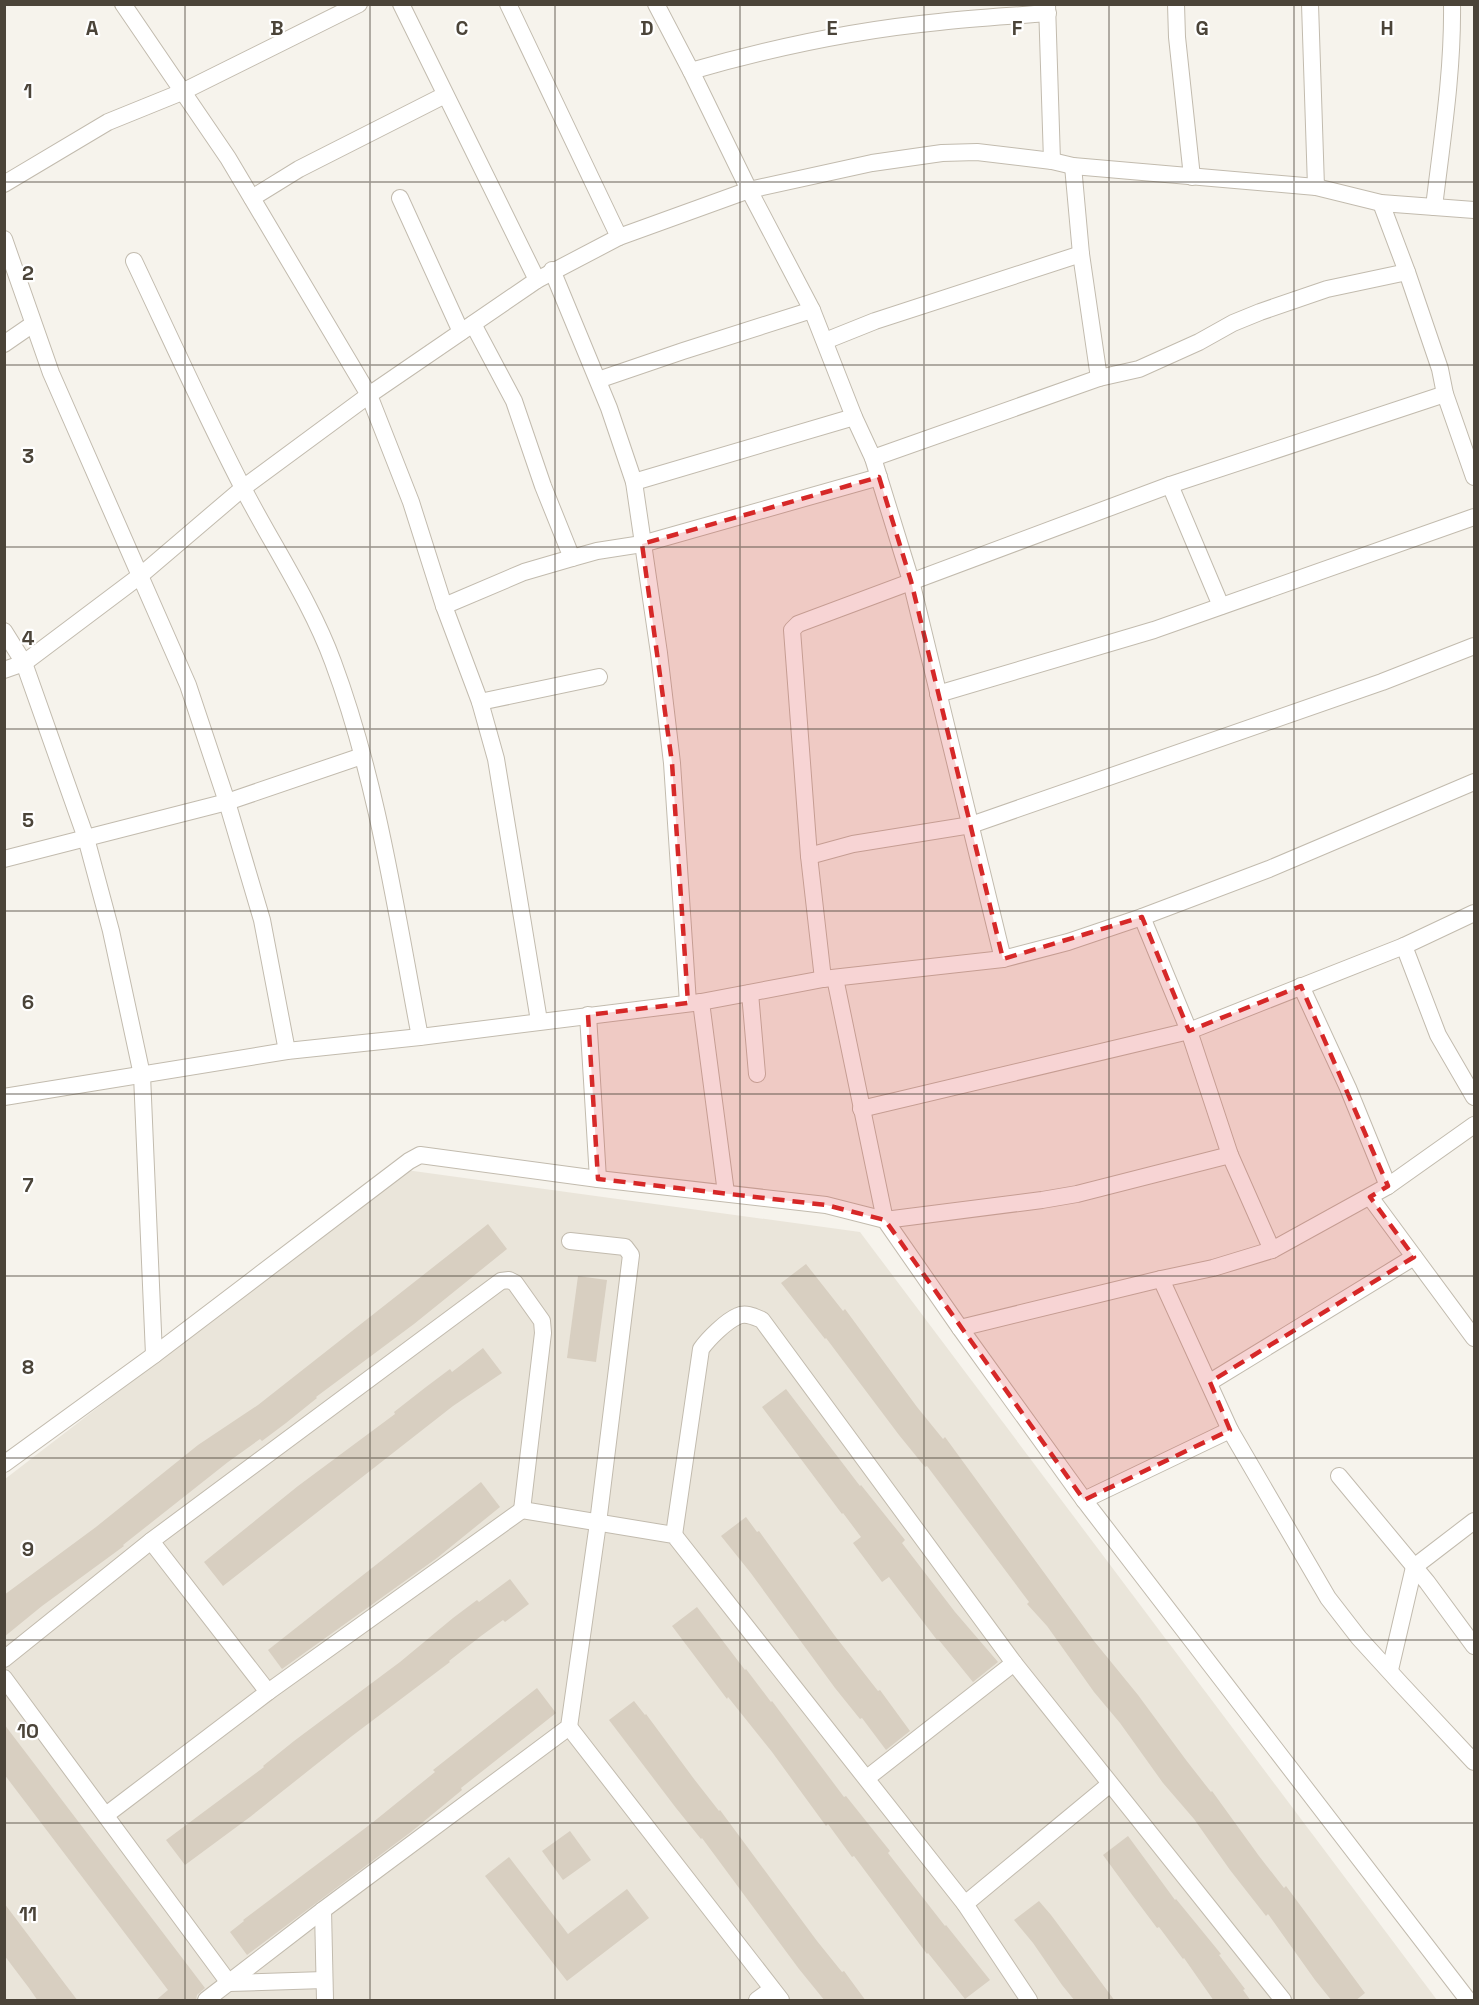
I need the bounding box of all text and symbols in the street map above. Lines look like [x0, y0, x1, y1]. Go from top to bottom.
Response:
text: A [86, 15, 99, 41]
text: B [270, 15, 284, 41]
text: C [456, 15, 469, 41]
text: D [640, 15, 654, 41]
text: E [826, 15, 838, 41]
text: F [1012, 15, 1023, 41]
text: G [1195, 15, 1209, 41]
text: H [1380, 15, 1394, 41]
text: 1 [23, 78, 33, 104]
text: 2 [22, 260, 34, 286]
text: 3 [22, 443, 34, 469]
text: 4 [22, 625, 35, 651]
text: 5 [22, 807, 34, 833]
text: 6 [22, 989, 34, 1015]
text: 7 [22, 1172, 34, 1198]
text: 8 [22, 1354, 34, 1380]
text: 9 [22, 1536, 34, 1562]
text: 10 [17, 1718, 39, 1744]
text: 11 [19, 1901, 37, 1927]

